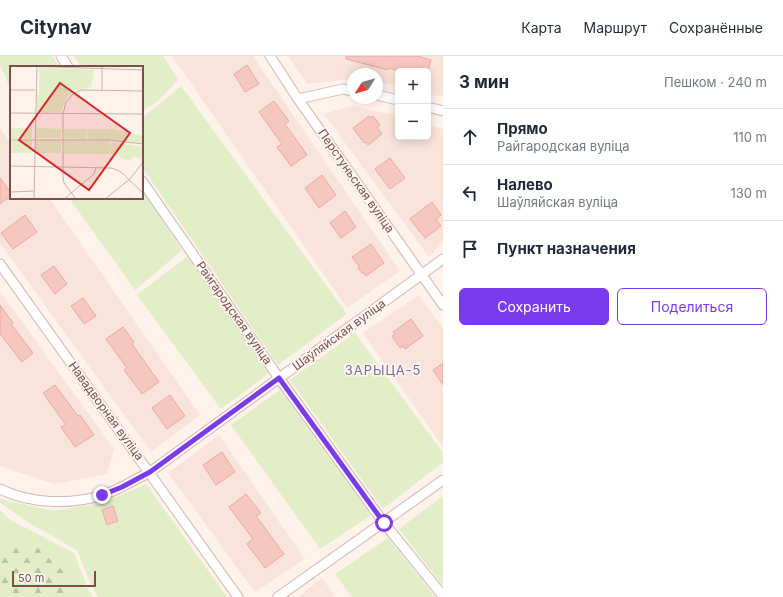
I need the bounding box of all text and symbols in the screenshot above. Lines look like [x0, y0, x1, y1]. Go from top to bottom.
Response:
text: Citynav [20, 16, 92, 39]
text: Карта [521, 19, 562, 36]
text: Маршрут [584, 19, 647, 36]
text: Сохранённые [669, 19, 763, 36]
inset map [10, 66, 143, 199]
north arrow [347, 68, 383, 104]
map controls [395, 68, 431, 140]
button: + [395, 68, 431, 104]
text: 3 мин [459, 72, 509, 92]
text: Пешком · 240 m [664, 74, 767, 90]
button: − [395, 104, 431, 140]
text: Прямо [497, 119, 548, 138]
street label: Перстуньская вуліца [315, 126, 398, 236]
icon: ahead [459, 126, 481, 148]
text: 110 m [733, 129, 767, 145]
text: Райгародская вуліца [497, 138, 630, 154]
text: Налево [497, 175, 553, 194]
icon: left [459, 182, 481, 204]
text: 130 m [730, 185, 767, 201]
text: Шаўляйская вуліца [497, 194, 618, 210]
icon: arrive [459, 238, 481, 260]
text: Пункт назначения [497, 239, 636, 258]
street label: Райгародская вуліца [193, 258, 276, 367]
button: Сохранить [459, 288, 609, 325]
button: Поделиться [617, 288, 767, 325]
street label: Шаўляйская вуліца [289, 296, 388, 373]
street label: Навадворная вуліца [65, 358, 147, 463]
district label: ЗАРЫЦА-5 [345, 362, 421, 378]
route end [93, 486, 111, 504]
route start [375, 514, 393, 532]
scale bar [12, 569, 96, 588]
text: 50 m [18, 571, 44, 585]

